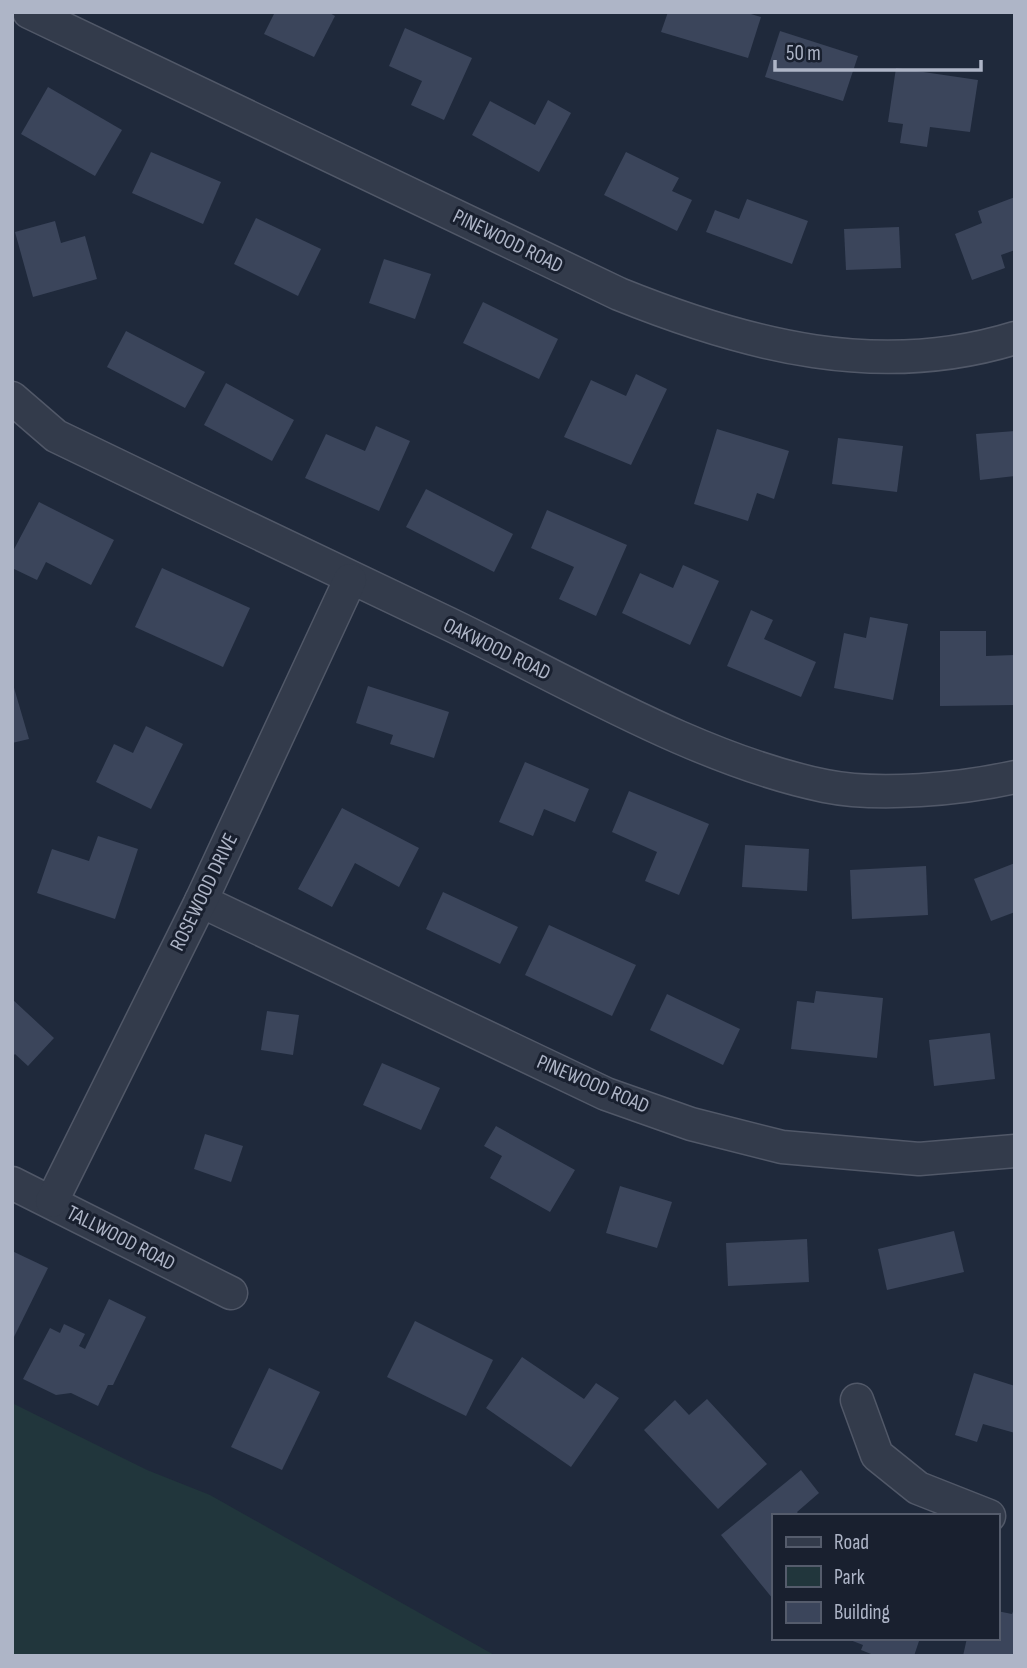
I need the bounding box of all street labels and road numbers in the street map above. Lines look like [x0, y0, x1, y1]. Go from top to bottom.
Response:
street label: PINEWOOD ROAD [449, 204, 567, 278]
street label: OAKWOOD ROAD [439, 612, 555, 686]
street label: ROSEWOOD DRIVE [165, 829, 243, 955]
street label: PINEWOOD ROAD [533, 1049, 653, 1119]
street label: TALLWOOD ROAD [63, 1200, 179, 1276]

